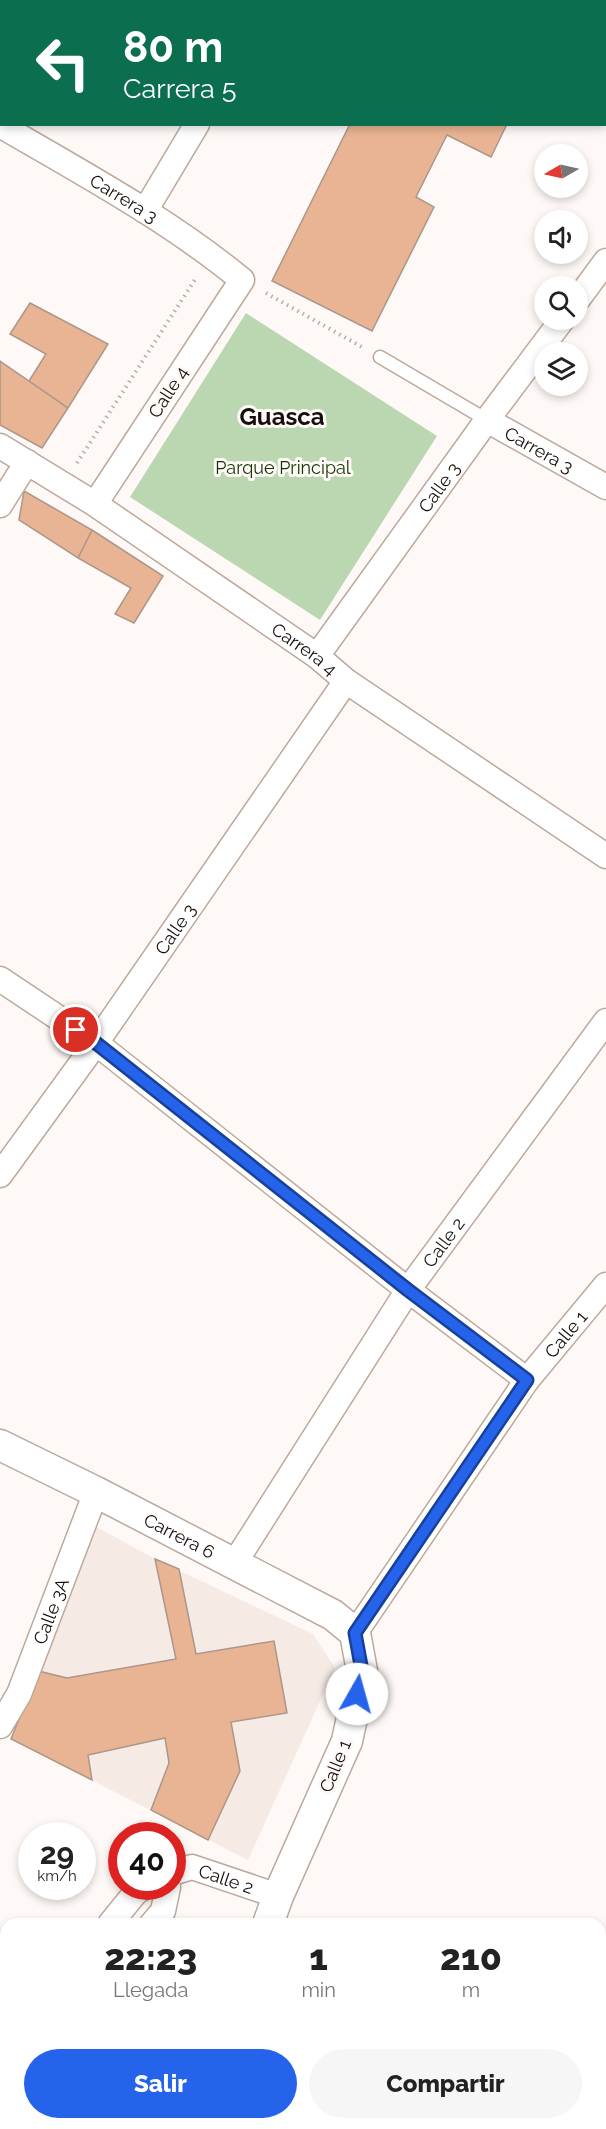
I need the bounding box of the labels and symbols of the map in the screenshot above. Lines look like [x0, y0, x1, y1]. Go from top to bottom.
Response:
north arrow [534, 144, 588, 198]
street label: Carrera 3 [87, 169, 162, 227]
street label: Calle 4 [144, 362, 192, 422]
district label: Guasca [239, 402, 325, 431]
street label: Carrera 3 [501, 422, 577, 477]
park label: Parque Principal [215, 457, 351, 478]
street label: Calle 3 [413, 458, 464, 516]
street label: Carrera 4 [268, 618, 342, 679]
street label: Calle 3 [150, 899, 200, 958]
pin [50, 1004, 101, 1055]
street label: Calle 2 [418, 1213, 468, 1271]
street label: Calle 1 [540, 1306, 591, 1362]
street label: Carrera 6 [141, 1508, 219, 1562]
street label: Calle 3A [29, 1575, 73, 1647]
position arrow [325, 1662, 389, 1726]
street label: Calle 1 [315, 1736, 355, 1795]
speed limit sign: 40 [108, 1822, 186, 1900]
street label: Calle 2 [196, 1860, 256, 1898]

